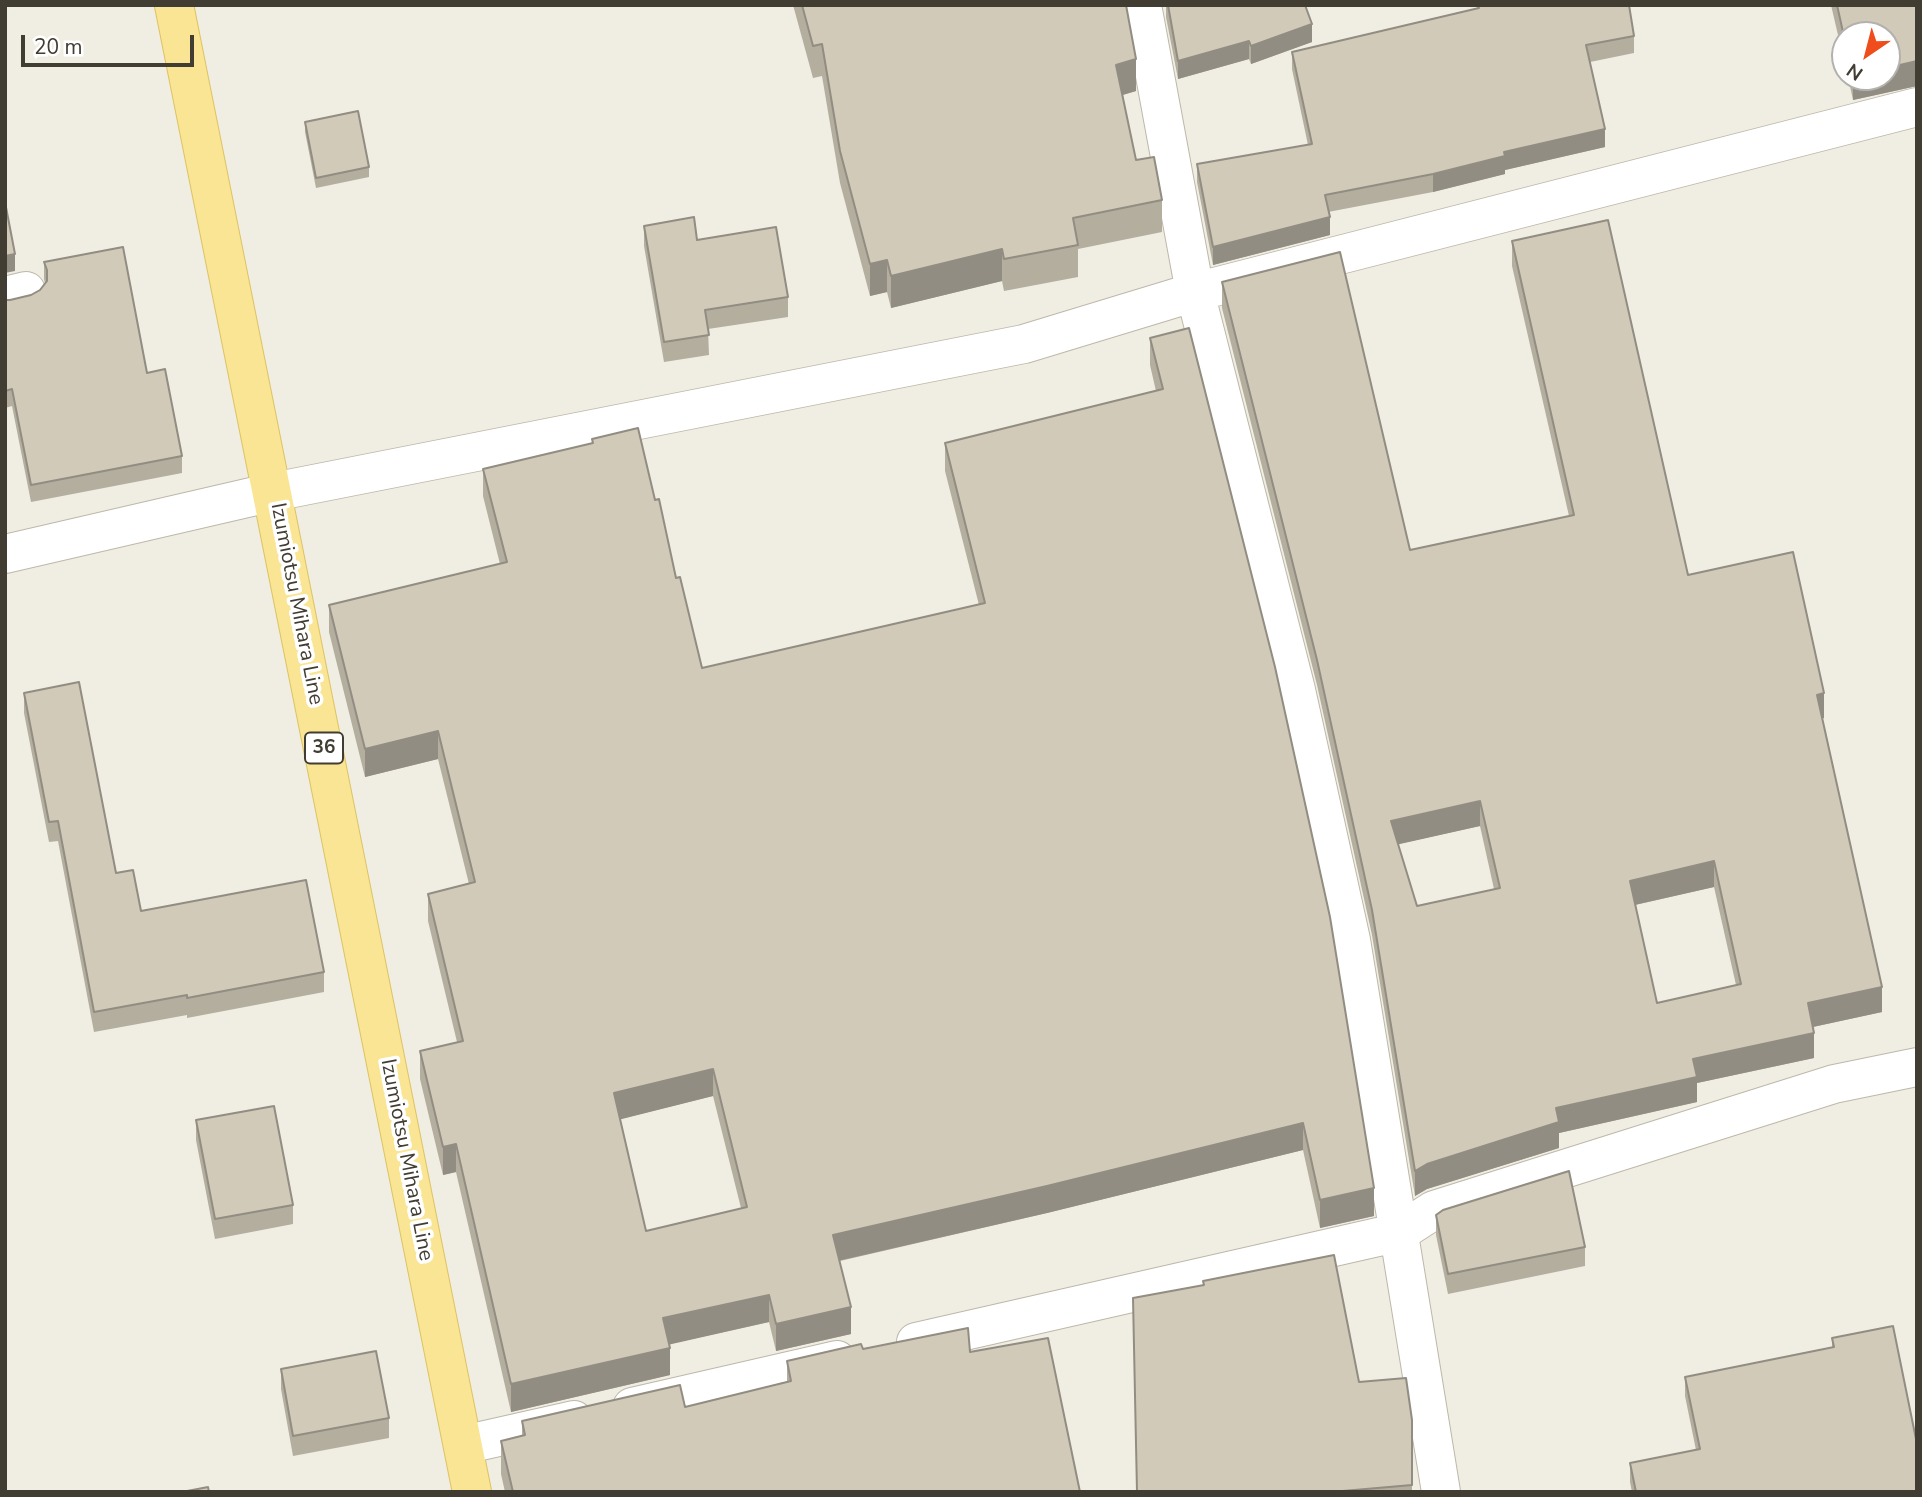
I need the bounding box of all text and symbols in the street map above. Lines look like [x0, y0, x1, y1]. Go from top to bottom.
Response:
scale bar [24, 21, 198, 65]
north arrow [1831, 21, 1901, 91]
text: 20 m [34, 33, 83, 61]
text: N [1842, 57, 1868, 86]
street label: Izumiotsu Mihara Line [264, 501, 328, 707]
road number: 36 [305, 733, 343, 764]
street label: Izumiotsu Mihara Line [374, 1057, 438, 1263]

